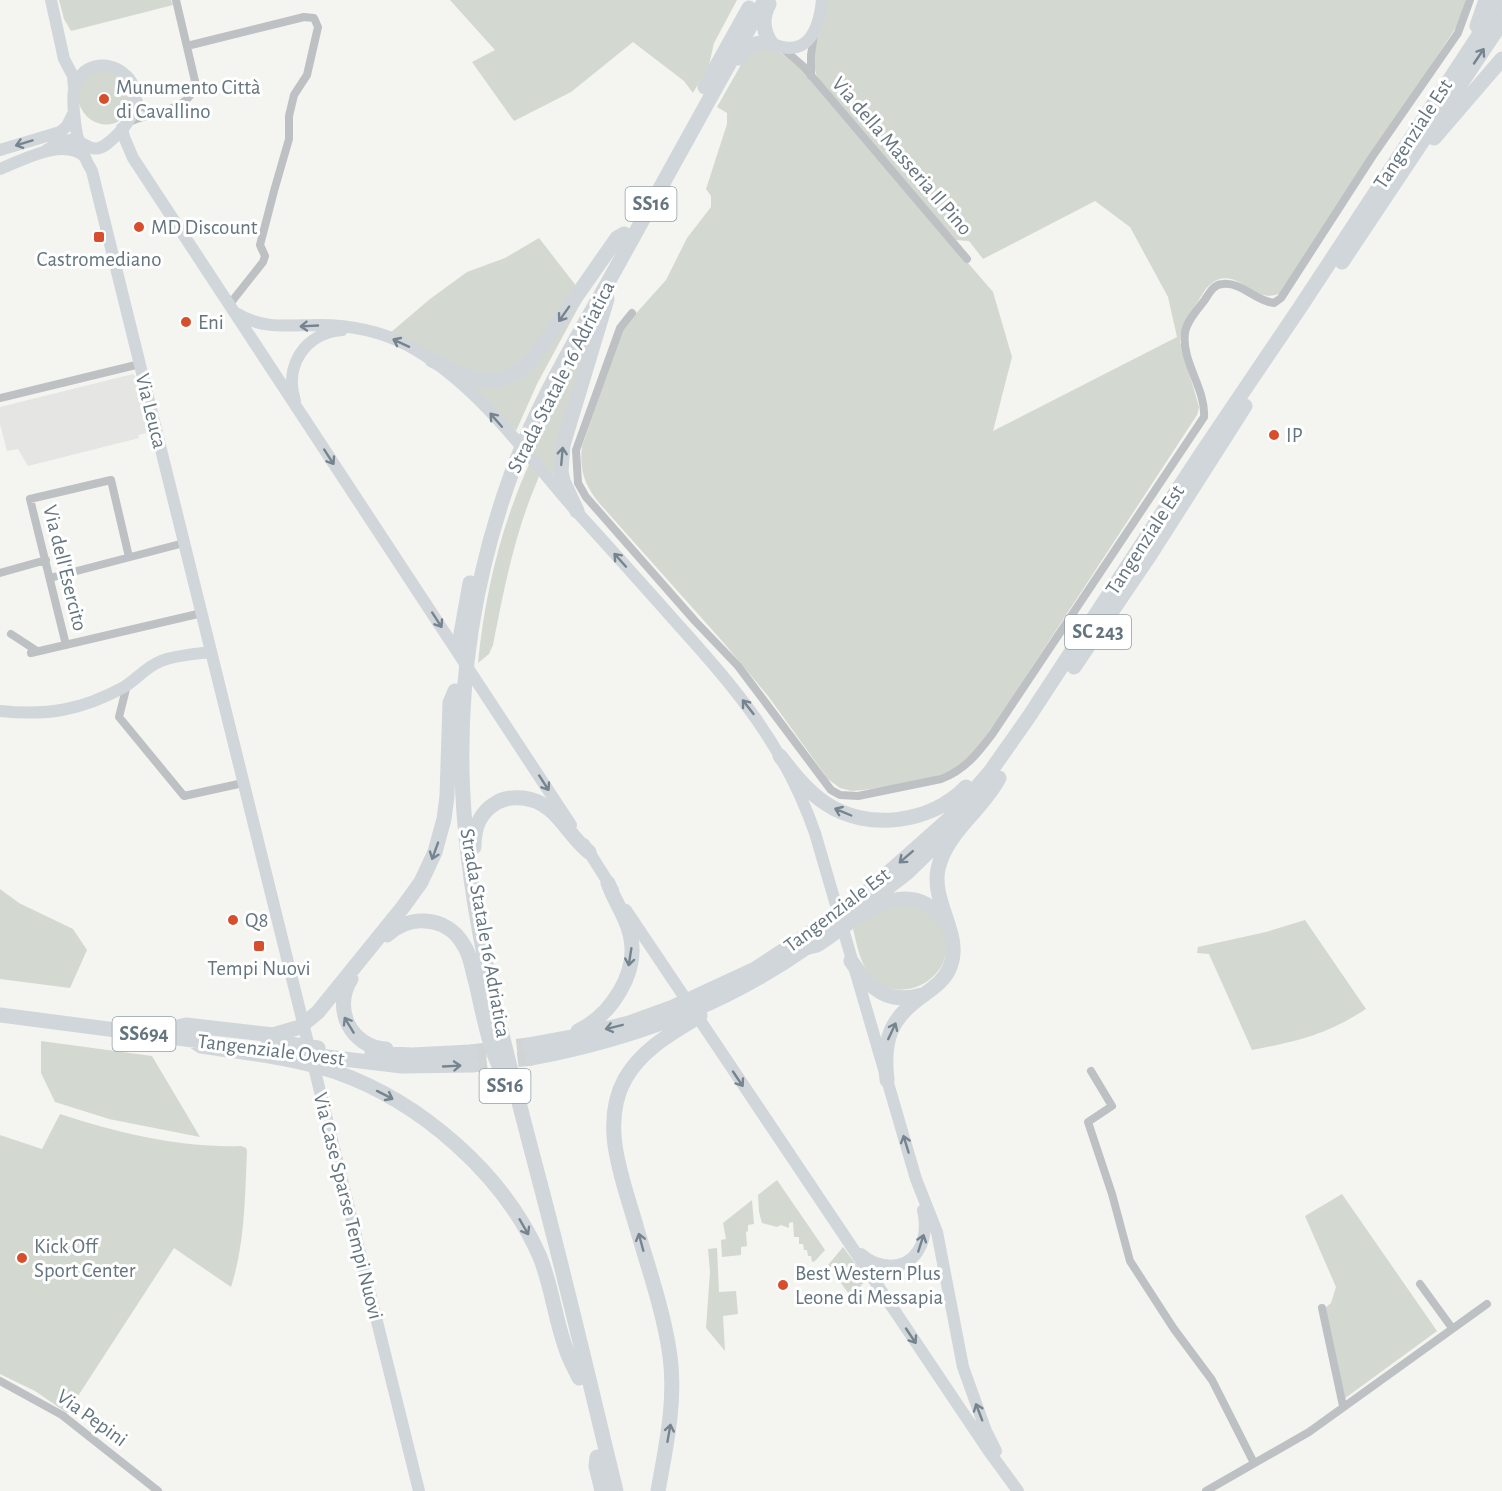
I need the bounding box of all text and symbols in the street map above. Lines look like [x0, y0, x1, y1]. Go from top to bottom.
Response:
one-way arrow [1473, 48, 1485, 65]
street label: Via della Masseria Il Pino [828, 73, 976, 239]
street label: Tangenziale Est [1370, 75, 1456, 193]
place label: Munumento Città di Cavallino [116, 77, 261, 122]
marker: Munumento Città di Cavallino [97, 92, 111, 106]
one-way arrow [15, 138, 34, 149]
road number: SS16 [626, 187, 676, 221]
place label: MD Discount [151, 217, 258, 238]
marker: MD Discount [132, 220, 146, 234]
marker: Castromediano [92, 230, 106, 244]
place label: Castromediano [36, 249, 162, 270]
street label: Strada Statale 16 Adriatica [504, 277, 619, 476]
one-way arrow [558, 305, 570, 321]
place label: Eni [198, 312, 224, 333]
marker: Eni [179, 315, 193, 329]
one-way arrow [300, 320, 320, 331]
one-way arrow [392, 336, 410, 348]
street label: Via Leuca [132, 371, 171, 451]
one-way arrow [489, 412, 503, 427]
place label: IP [1286, 425, 1303, 446]
marker: IP [1267, 428, 1281, 442]
one-way arrow [557, 446, 568, 466]
one-way arrow [324, 448, 336, 465]
street label: Tangenziale Est [1102, 481, 1188, 599]
street label: Via dell'Esercito [39, 503, 91, 633]
one-way arrow [613, 553, 627, 568]
one-way arrow [431, 611, 443, 628]
road number: SC 243 [1065, 615, 1131, 649]
one-way arrow [742, 699, 755, 715]
one-way arrow [538, 774, 550, 791]
one-way arrow [835, 806, 853, 817]
street label: Strada Statale 16 Adriatica [456, 827, 514, 1040]
one-way arrow [429, 841, 440, 860]
one-way arrow [899, 850, 914, 864]
street label: Tangenziale Est [780, 863, 894, 956]
place label: Q8 [245, 910, 268, 931]
marker: Q8 [226, 913, 240, 927]
marker: Tempi Nuovi [252, 939, 266, 953]
one-way arrow [625, 947, 636, 966]
place label: Tempi Nuovi [207, 958, 311, 979]
road number: SS694 [112, 1017, 176, 1051]
one-way arrow [343, 1017, 355, 1034]
one-way arrow [604, 1021, 623, 1033]
one-way arrow [886, 1022, 898, 1040]
street label: Tangenziale Ovest [196, 1031, 346, 1069]
one-way arrow [441, 1060, 461, 1071]
road number: SS16 [480, 1069, 530, 1103]
one-way arrow [732, 1070, 744, 1086]
street label: Via Case Sparse Tempi Nuovi [310, 1090, 386, 1322]
one-way arrow [375, 1090, 393, 1101]
one-way arrow [900, 1135, 911, 1154]
one-way arrow [518, 1218, 530, 1235]
one-way arrow [635, 1233, 646, 1252]
one-way arrow [916, 1234, 927, 1253]
place label: Kick Off Sport Center [34, 1236, 136, 1281]
marker: Kick Off Sport Center [15, 1251, 29, 1265]
place label: Best Western Plus Leone di Messapia [795, 1263, 943, 1308]
marker: Best Western Plus Leone di Messapia [776, 1278, 790, 1292]
one-way arrow [905, 1327, 917, 1344]
street label: Via Pepini [53, 1386, 131, 1450]
one-way arrow [973, 1404, 984, 1422]
one-way arrow [663, 1424, 674, 1444]

